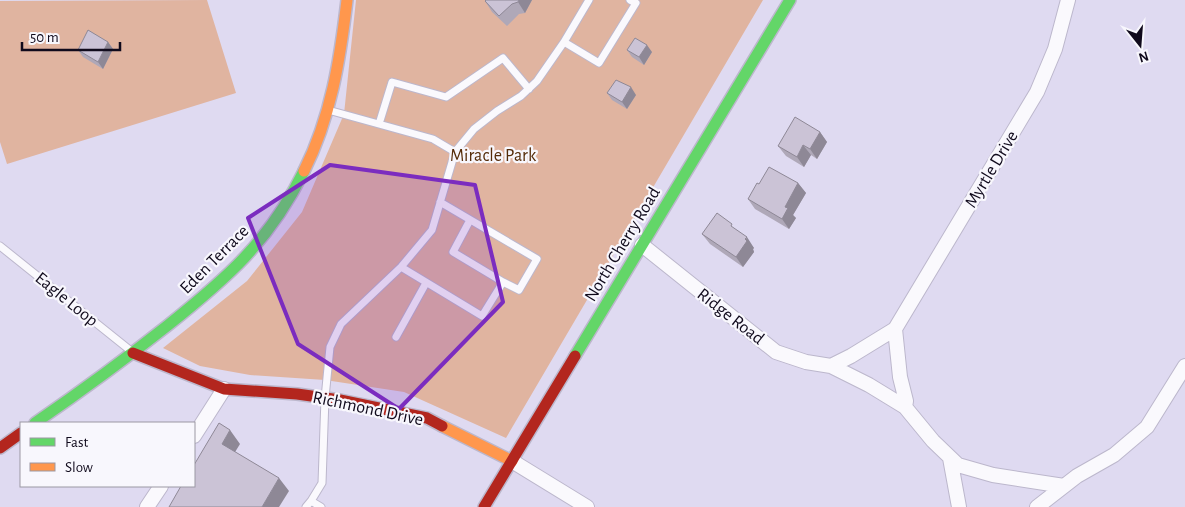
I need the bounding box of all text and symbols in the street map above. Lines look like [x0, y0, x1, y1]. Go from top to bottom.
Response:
scale bar [22, 20, 120, 52]
north arrow [1115, 20, 1165, 70]
text: 50 m [30, 30, 59, 45]
text: N [1137, 48, 1150, 65]
street label: Myrtle Drive [962, 128, 1022, 211]
park label: Miracle Park [450, 147, 537, 165]
street label: North Cherry Road [582, 184, 664, 305]
street label: Eden Terrace [177, 222, 253, 298]
street label: Eagle Loop [31, 269, 101, 330]
street label: Ridge Road [694, 285, 767, 348]
street label: Richmond Drive [311, 388, 425, 429]
legend [20, 422, 195, 487]
text: Fast [65, 435, 89, 450]
text: Slow [65, 460, 93, 475]

